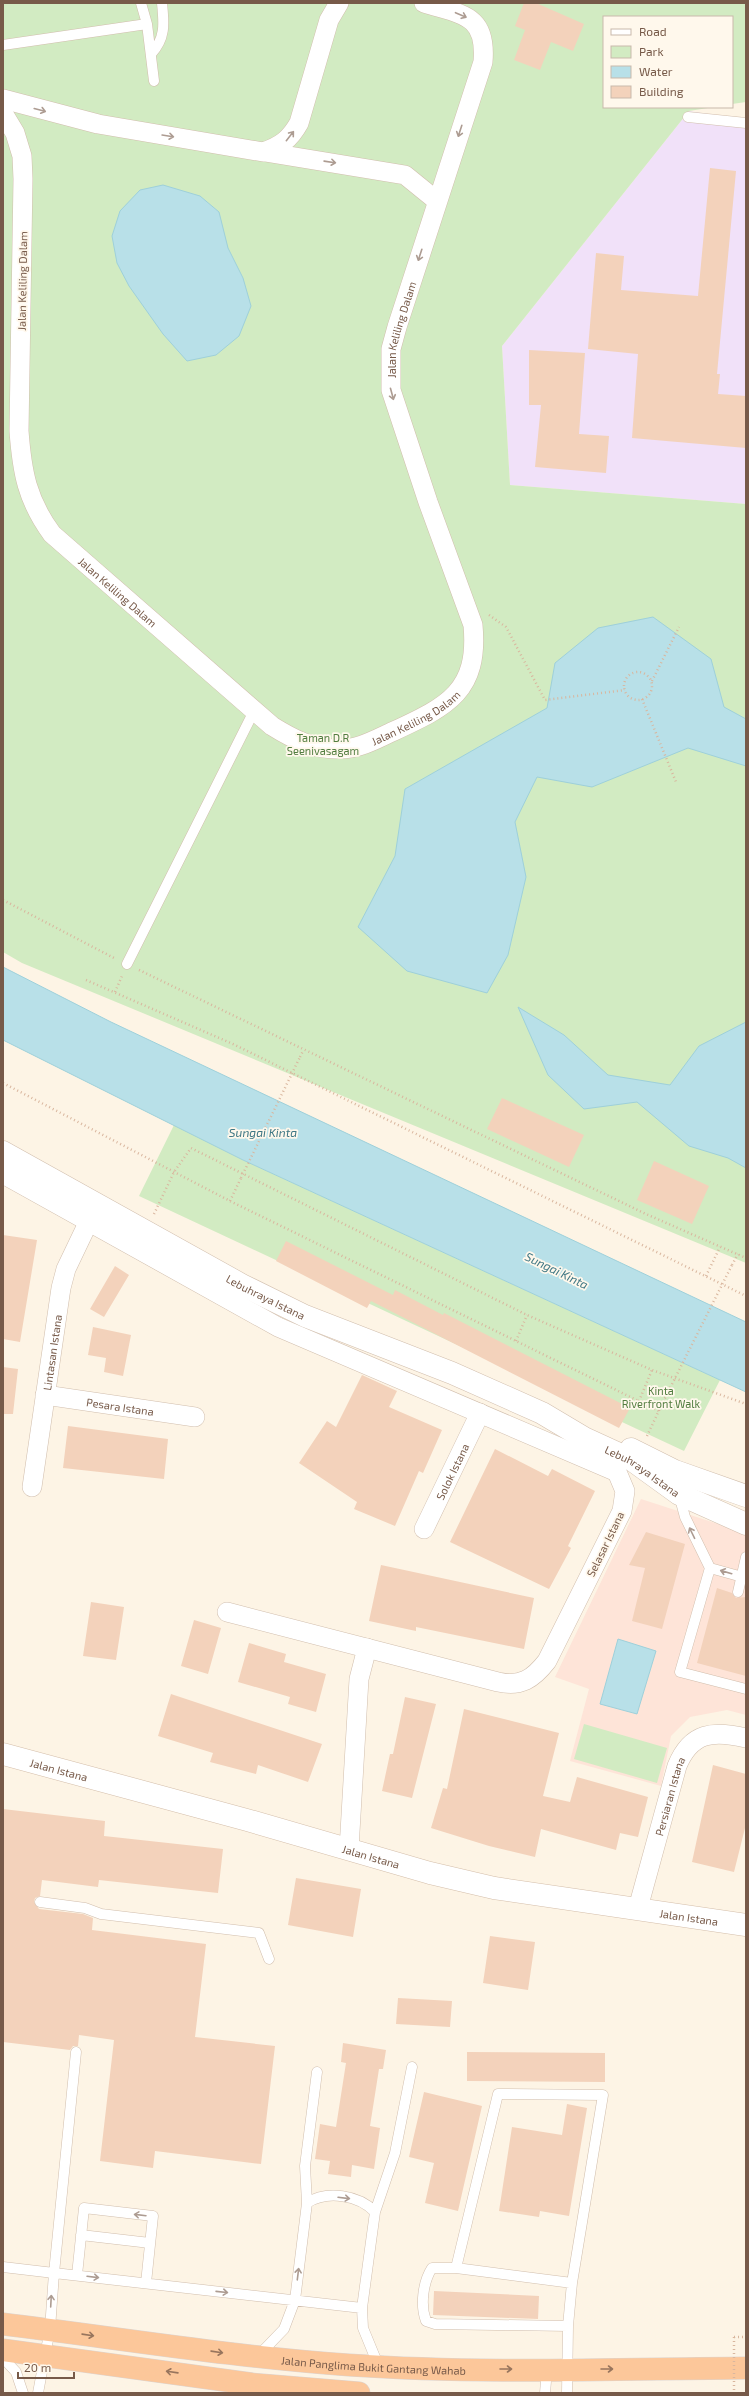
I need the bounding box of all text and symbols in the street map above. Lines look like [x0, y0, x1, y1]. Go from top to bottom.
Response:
one-way arrow [455, 12, 467, 19]
legend [603, 16, 733, 108]
text: Road [639, 24, 667, 38]
text: Park [639, 44, 664, 58]
text: Water [639, 64, 673, 78]
text: Building [639, 84, 684, 98]
one-way arrow [34, 107, 47, 114]
one-way arrow [456, 125, 463, 138]
one-way arrow [286, 130, 295, 141]
one-way arrow [161, 132, 174, 140]
one-way arrow [323, 158, 336, 166]
street label: Jalan Keliling Dalam [15, 231, 29, 331]
one-way arrow [416, 248, 423, 261]
street label: Jalan Keliling Dalam [384, 279, 418, 378]
one-way arrow [389, 387, 397, 400]
street label: Jalan Keliling Dalam [76, 554, 160, 629]
street label: Jalan Keliling Dalam [369, 687, 462, 747]
park label: Taman D.R Seenivasagam [287, 731, 359, 757]
water label: Sungai Kinta [229, 1125, 297, 1139]
water label: Sungai Kinta [523, 1249, 591, 1291]
street label: Lebuhraya Istana [224, 1271, 307, 1322]
street label: Lintasan Istana [40, 1314, 64, 1391]
park label: Kinta Riverfront Walk [622, 1384, 701, 1410]
street label: Pesara Istana [86, 1395, 155, 1417]
street label: Solok Istana [433, 1441, 471, 1502]
street label: Lebuhraya Istana [603, 1442, 683, 1499]
street label: Selasar Istana [584, 1509, 626, 1579]
one-way arrow [688, 1527, 696, 1539]
one-way arrow [720, 1568, 733, 1576]
street label: Persiaran Istana [652, 1754, 687, 1837]
street label: Jalan Istana [29, 1755, 89, 1783]
street label: Jalan Istana [341, 1841, 401, 1870]
street label: Jalan Istana [659, 1906, 719, 1927]
one-way arrow [338, 2194, 351, 2201]
one-way arrow [134, 2211, 147, 2219]
one-way arrow [294, 2268, 302, 2281]
one-way arrow [86, 2273, 99, 2281]
one-way arrow [215, 2288, 228, 2296]
one-way arrow [47, 2295, 55, 2308]
one-way arrow [81, 2331, 94, 2339]
one-way arrow [210, 2348, 223, 2356]
street label: Jalan Panglima Bukit Gantang Wahab [281, 2353, 466, 2376]
scale bar [18, 2354, 74, 2380]
text: 20 m [24, 2360, 51, 2374]
one-way arrow [499, 2365, 512, 2373]
one-way arrow [600, 2365, 613, 2373]
one-way arrow [166, 2368, 179, 2376]

